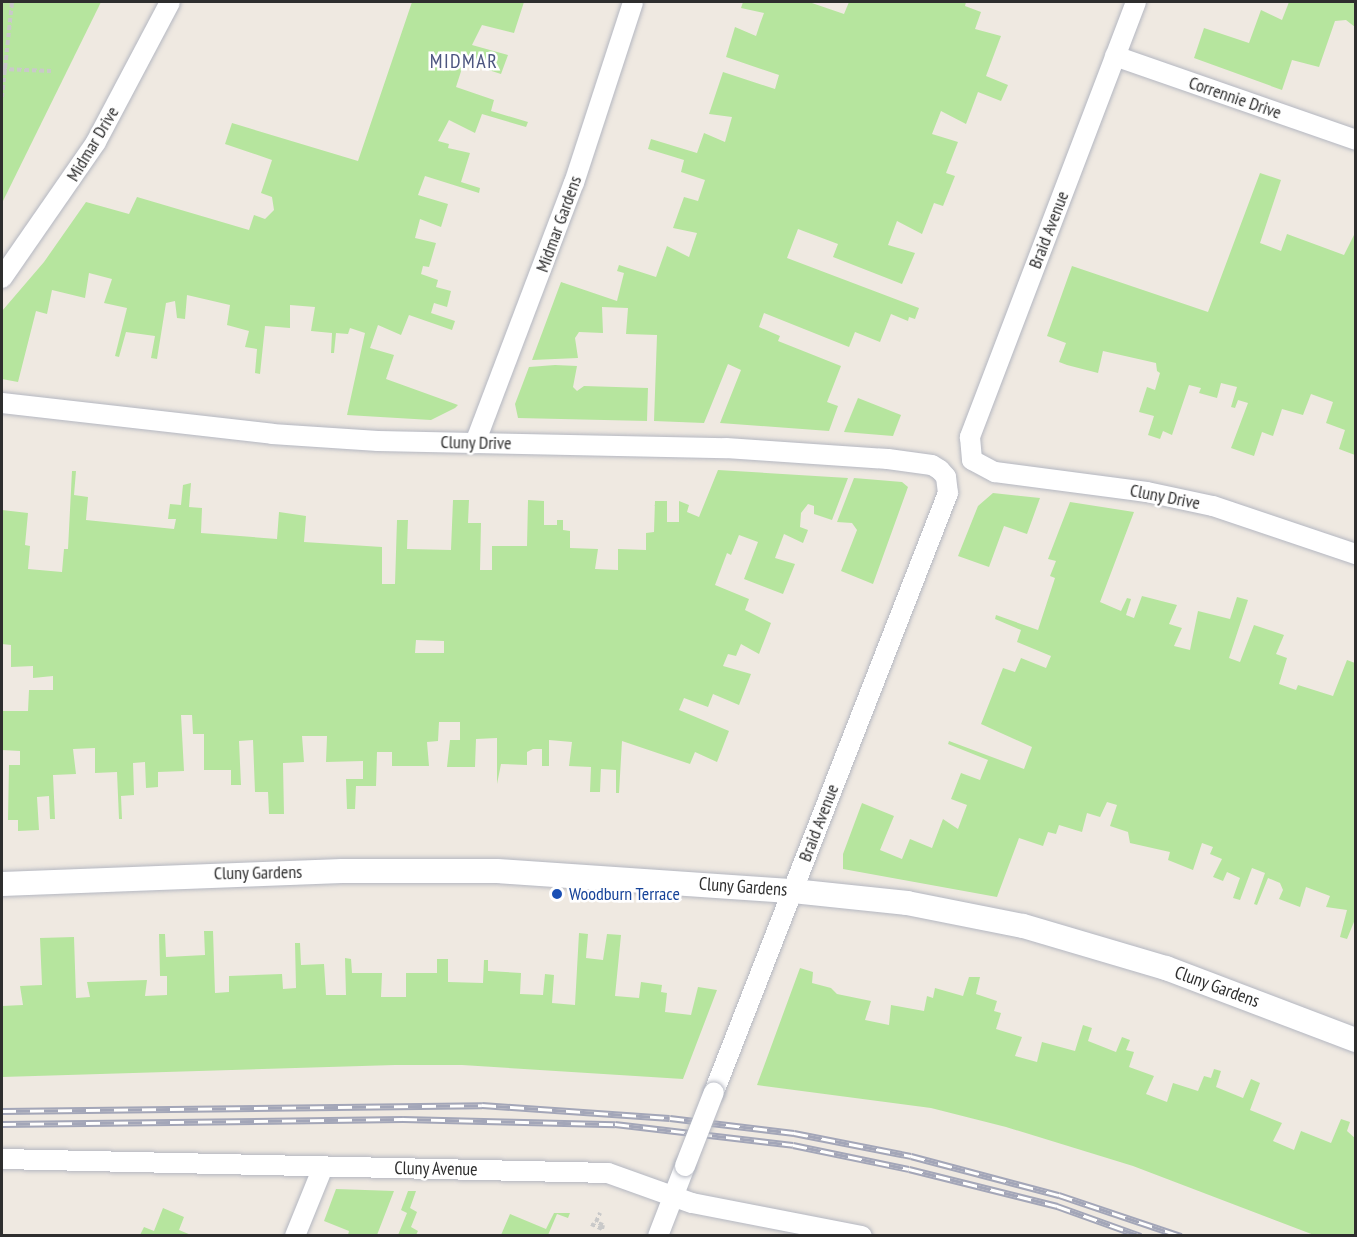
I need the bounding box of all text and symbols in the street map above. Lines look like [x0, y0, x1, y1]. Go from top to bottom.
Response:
district label: MIDMAR [430, 49, 498, 73]
street label: Corrennie Drive [1186, 72, 1284, 124]
street label: Midmar Drive [62, 103, 124, 185]
street label: Midmar Gardens [532, 173, 586, 275]
street label: Braid Avenue [1024, 188, 1074, 272]
street label: Cluny Drive [440, 432, 512, 454]
street label: Cluny Drive [1128, 480, 1202, 514]
street label: Braid Avenue [794, 781, 844, 865]
street label: Cluny Gardens [213, 861, 303, 885]
street label: Cluny Gardens [698, 873, 788, 901]
place label: Woodburn Terrace [569, 883, 680, 905]
marker: Woodburn Terrace [550, 887, 564, 901]
street label: Cluny Gardens [1172, 962, 1262, 1012]
street label: Cluny Avenue [394, 1157, 478, 1181]

